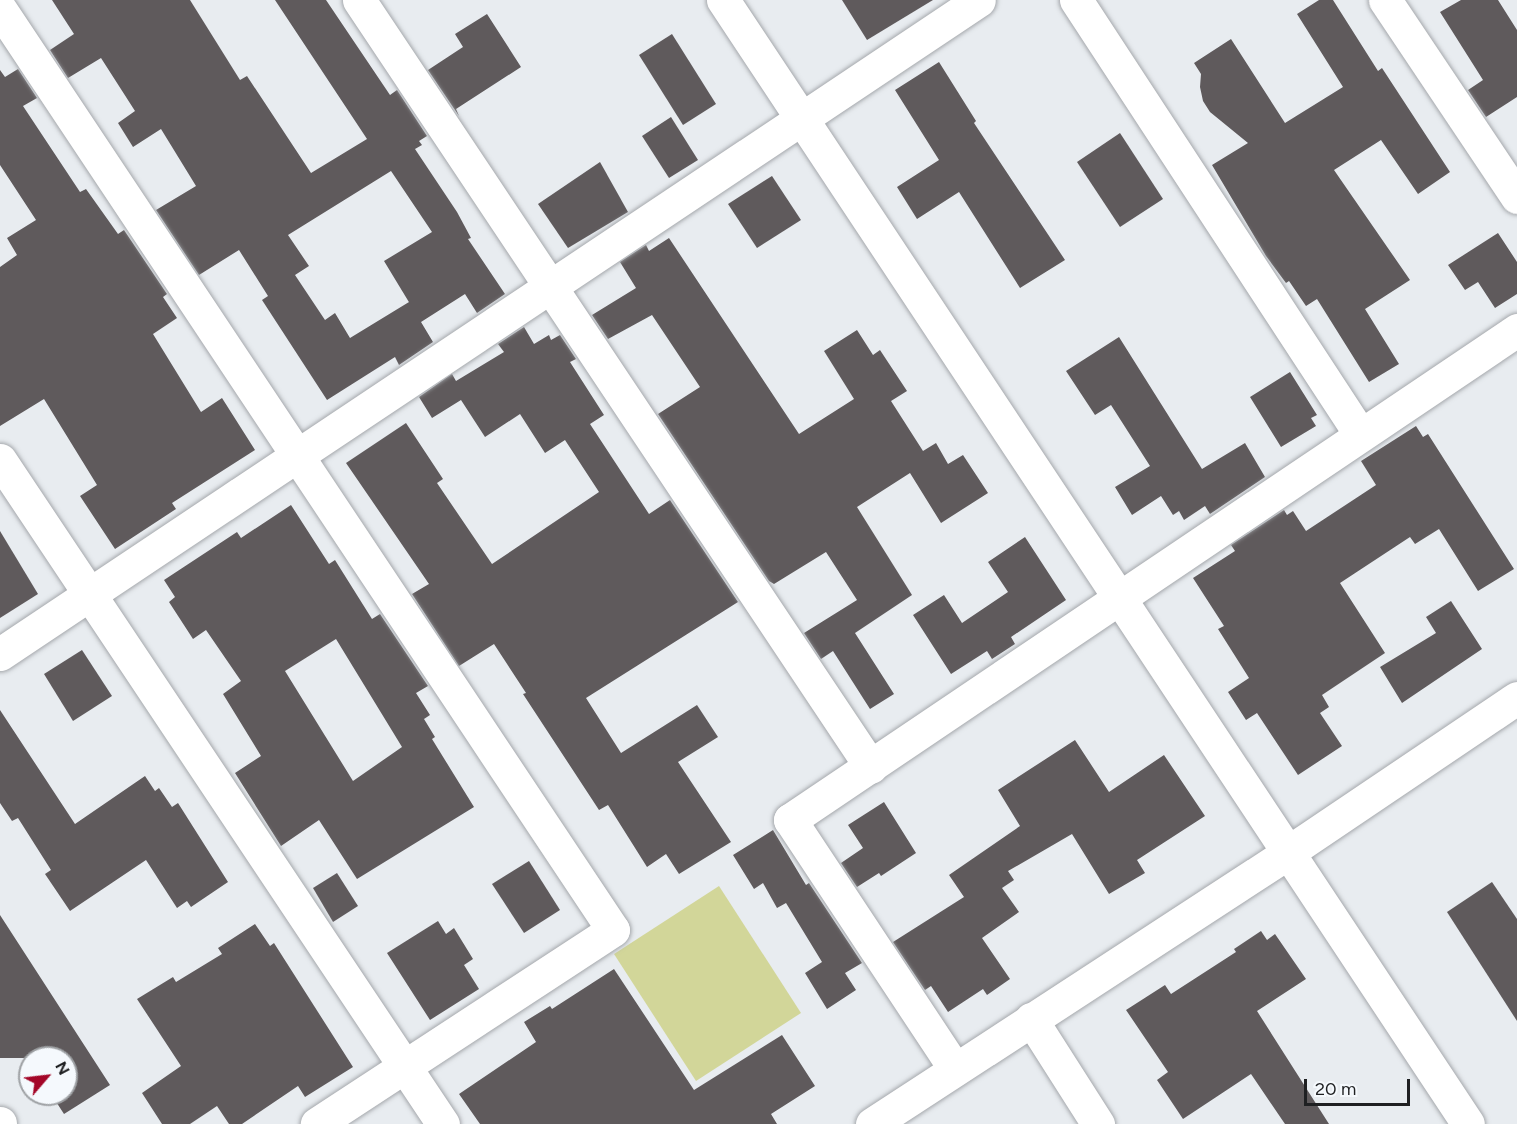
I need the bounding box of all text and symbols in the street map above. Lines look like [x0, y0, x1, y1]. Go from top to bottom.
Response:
north arrow [18, 1046, 78, 1106]
text: N [51, 1058, 74, 1078]
scale bar [1307, 1067, 1414, 1105]
text: 20 m [1315, 1078, 1356, 1100]

